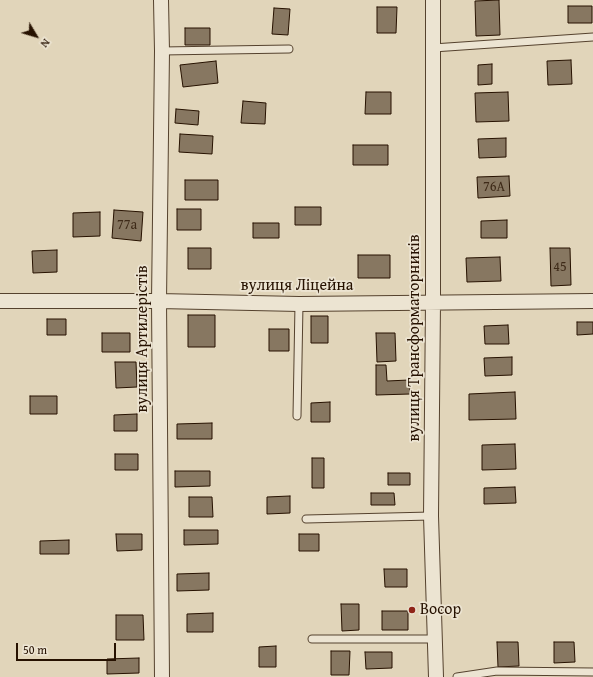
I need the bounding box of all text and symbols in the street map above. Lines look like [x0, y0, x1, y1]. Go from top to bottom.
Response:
north arrow [16, 16, 56, 56]
text: N [37, 36, 54, 51]
house number: 76А [483, 179, 505, 195]
house number: 77а [117, 217, 137, 233]
street label: вулиця Трансформаторників [405, 234, 425, 442]
house number: 45 [553, 259, 567, 275]
street label: вулиця Артилерістів [133, 265, 153, 413]
street label: вулиця Ліцейна [241, 276, 353, 296]
place label: Восор [420, 600, 461, 620]
marker: Восор [407, 605, 417, 615]
scale bar [18, 635, 118, 661]
text: 50 m [23, 641, 47, 658]

